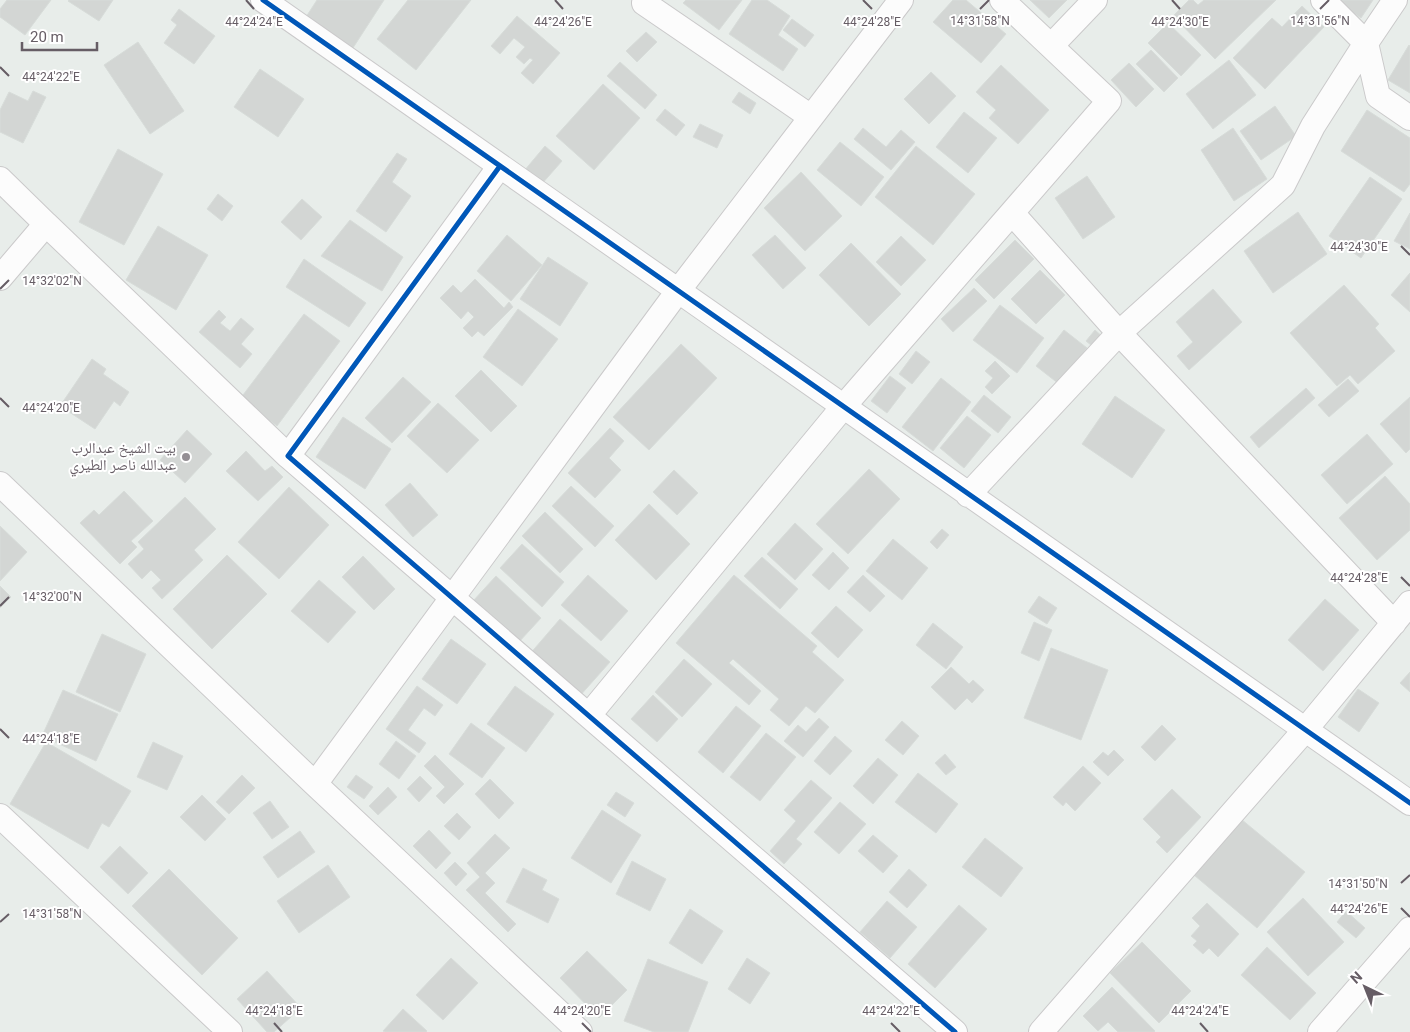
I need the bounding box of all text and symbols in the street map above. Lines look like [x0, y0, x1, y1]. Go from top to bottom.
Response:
text: 14°31'58"N [950, 14, 1010, 28]
text: 14°31'56"N [1290, 14, 1350, 28]
text: 44°24'24"E [225, 15, 283, 29]
text: 44°24'26"E [534, 15, 592, 29]
text: 44°24'28"E [843, 15, 901, 29]
text: 44°24'30"E [1151, 15, 1209, 29]
scale bar [22, 20, 98, 52]
text: 20 m [30, 28, 64, 46]
text: 44°24'22"E [22, 70, 80, 84]
text: 44°24'30"E [1330, 240, 1388, 254]
text: 14°32'02"N [22, 274, 82, 288]
text: 44°24'20"E [22, 401, 80, 415]
place label: بيت الشيخ عبدالرب عبدالله ناصر الطيري [70, 439, 176, 477]
marker: بيت الشيخ عبدالرب عبدالله ناصر الطيري [180, 451, 192, 463]
text: 44°24'28"E [1330, 571, 1388, 585]
text: 14°32'00"N [22, 590, 82, 604]
text: 44°24'18"E [22, 732, 80, 746]
text: 14°31'50"N [1328, 877, 1388, 891]
text: 44°24'26"E [1330, 902, 1388, 916]
text: 14°31'58"N [22, 907, 82, 921]
north arrow [1340, 962, 1390, 1012]
text: N [1347, 968, 1365, 987]
text: 44°24'18"E [245, 1004, 303, 1018]
text: 44°24'20"E [553, 1004, 611, 1018]
text: 44°24'22"E [862, 1004, 920, 1018]
text: 44°24'24"E [1171, 1004, 1229, 1018]

